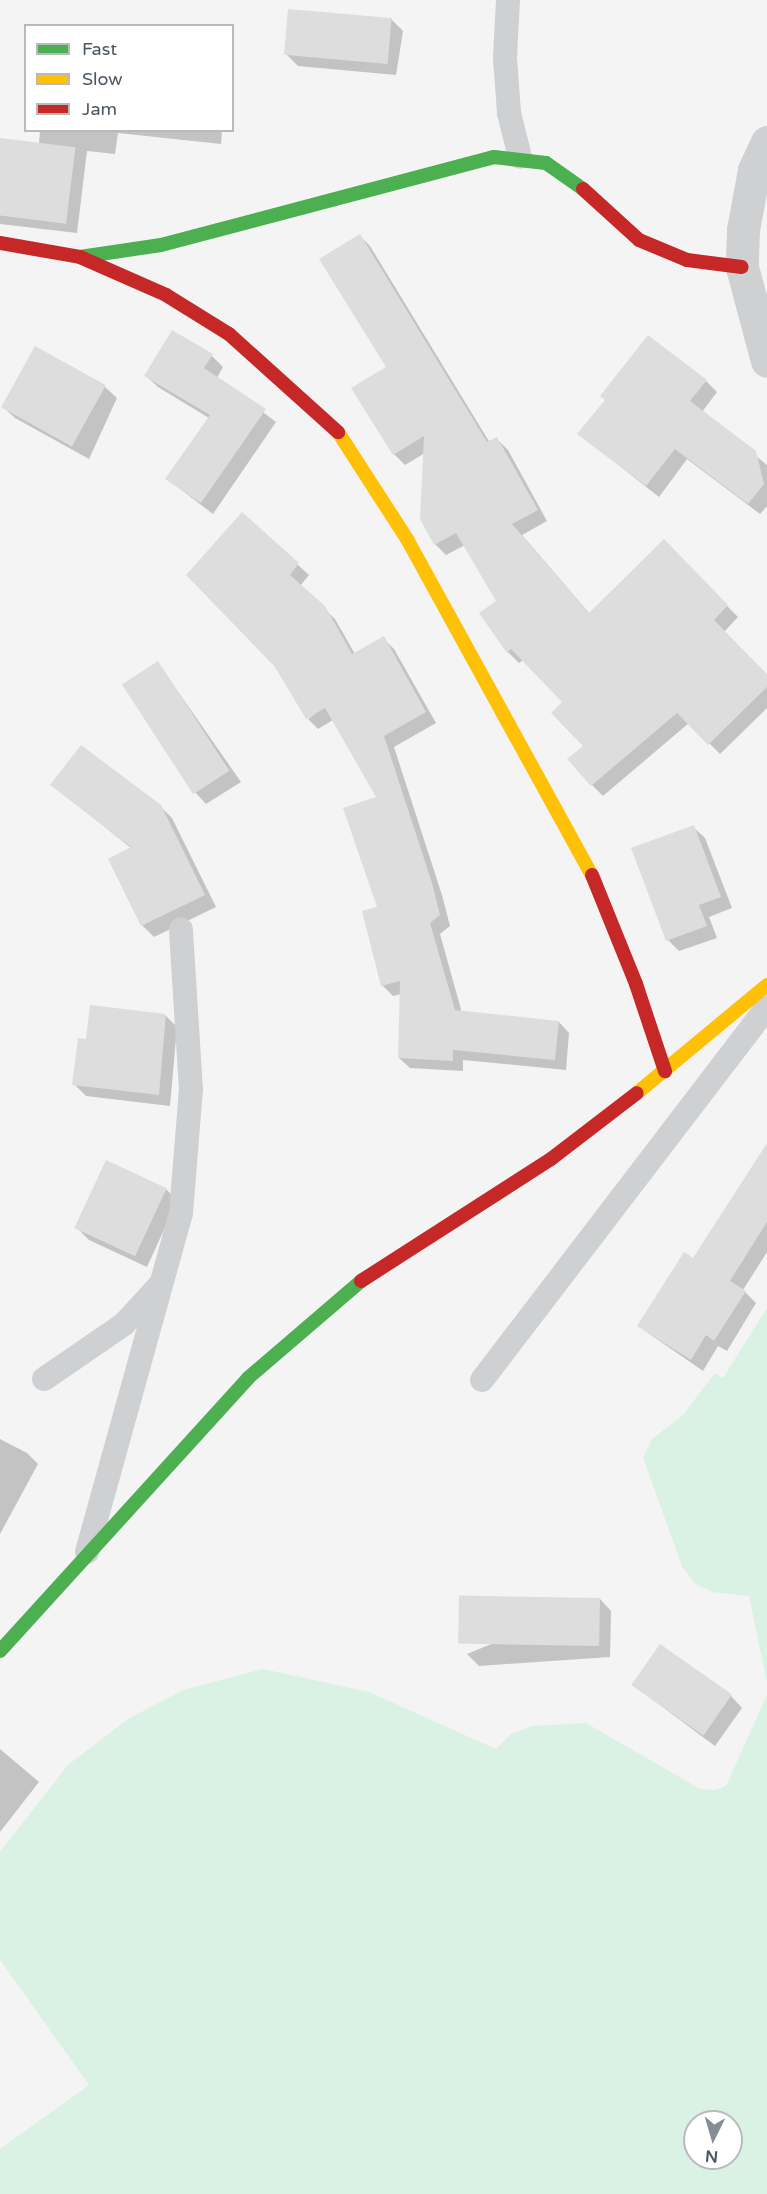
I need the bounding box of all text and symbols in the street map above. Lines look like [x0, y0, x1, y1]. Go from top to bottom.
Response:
legend [24, 24, 234, 132]
text: Fast [82, 38, 117, 60]
text: Slow [82, 68, 123, 90]
text: Jam [82, 98, 117, 120]
north arrow [683, 2110, 743, 2170]
text: N [704, 2145, 719, 2166]

